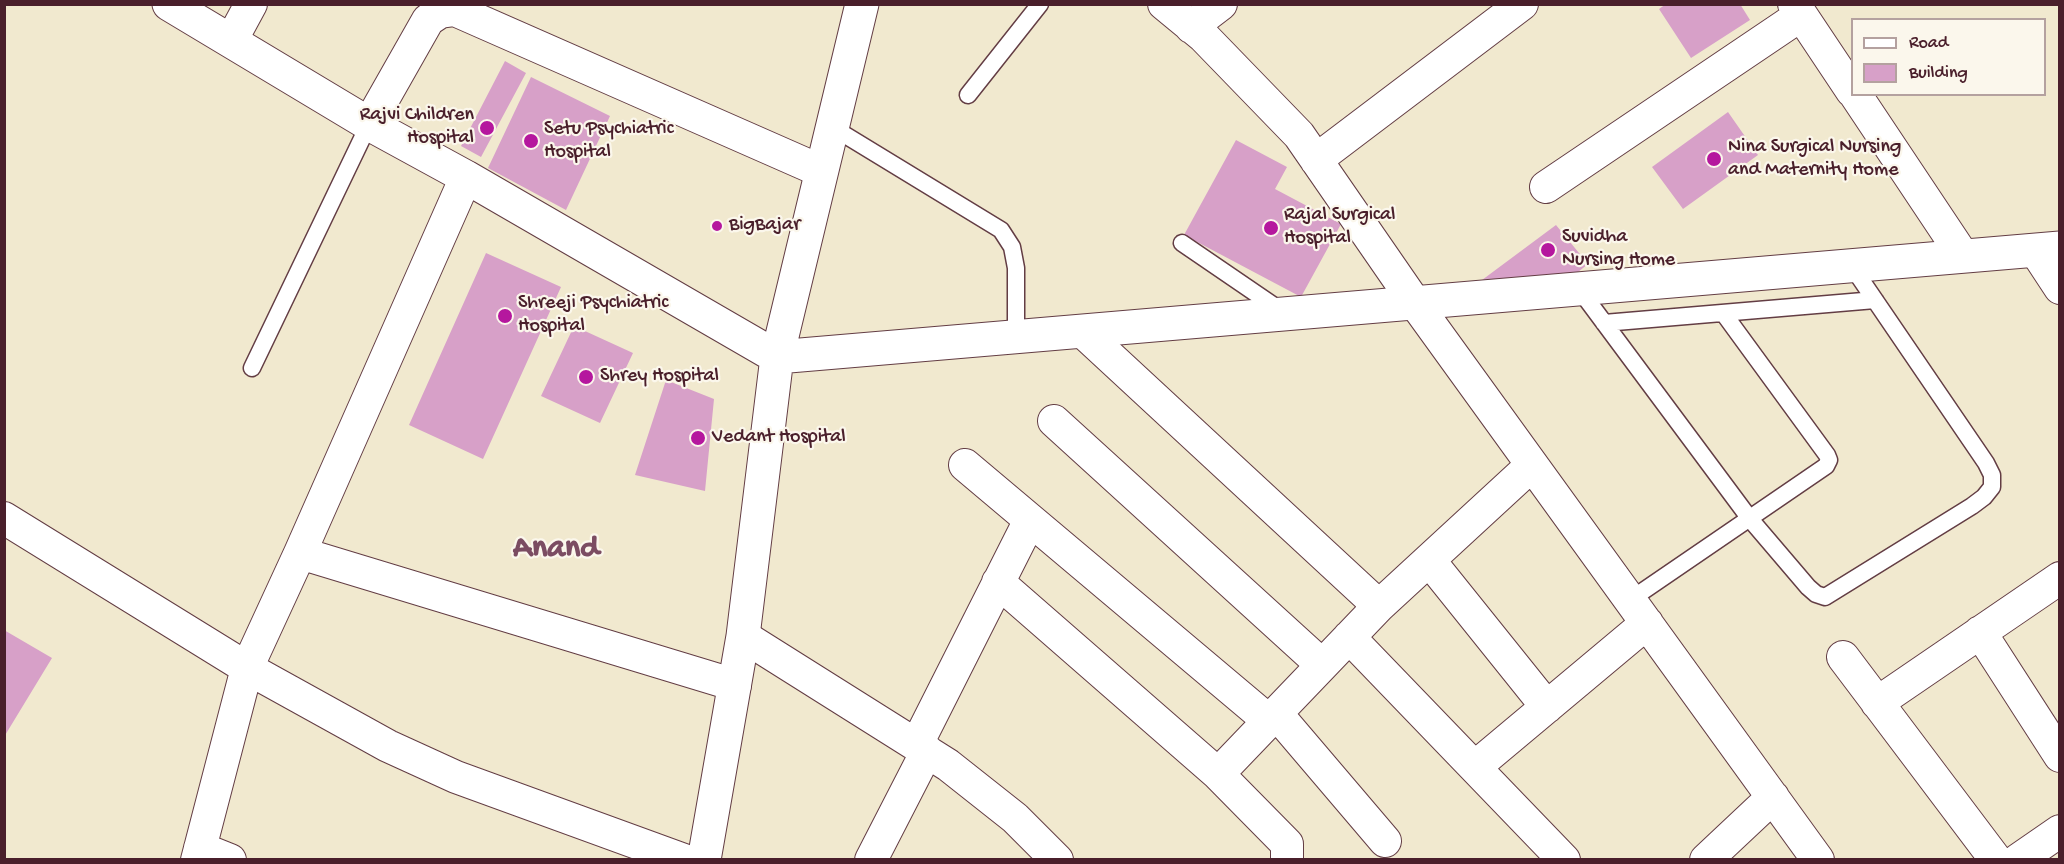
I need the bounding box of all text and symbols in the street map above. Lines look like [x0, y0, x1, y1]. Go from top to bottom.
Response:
legend [1851, 18, 2046, 96]
text: Road [1909, 33, 1948, 54]
text: Building [1909, 63, 1968, 84]
place label: Rajvi Children Hospital [360, 104, 474, 151]
place label: Setu Psychiatric Hospital [544, 118, 673, 165]
marker: Rajvi Children Hospital [478, 119, 496, 137]
marker: Setu Psychiatric Hospital [522, 132, 540, 150]
place label: Nina Surgical Nursing and Maternity Home [1728, 136, 1901, 183]
marker: Nina Surgical Nursing and Maternity Home [1705, 150, 1723, 168]
place label: Rajal Surgical Hospital [1284, 204, 1395, 251]
place label: BigBajar [729, 214, 800, 238]
marker: BigBajar [710, 219, 724, 233]
marker: Rajal Surgical Hospital [1262, 219, 1280, 237]
place label: Suvidha Nursing Home [1562, 226, 1675, 273]
marker: Suvidha Nursing Home [1539, 241, 1557, 259]
place label: Shreeji Psychiatric Hospital [518, 292, 668, 339]
marker: Shreeji Psychiatric Hospital [496, 307, 514, 325]
place label: Shrey Hospital [600, 365, 719, 389]
marker: Shrey Hospital [577, 368, 595, 386]
place label: Vedant Hospital [712, 426, 846, 450]
marker: Vedant Hospital [689, 429, 707, 447]
district label: Anand [513, 531, 599, 569]

